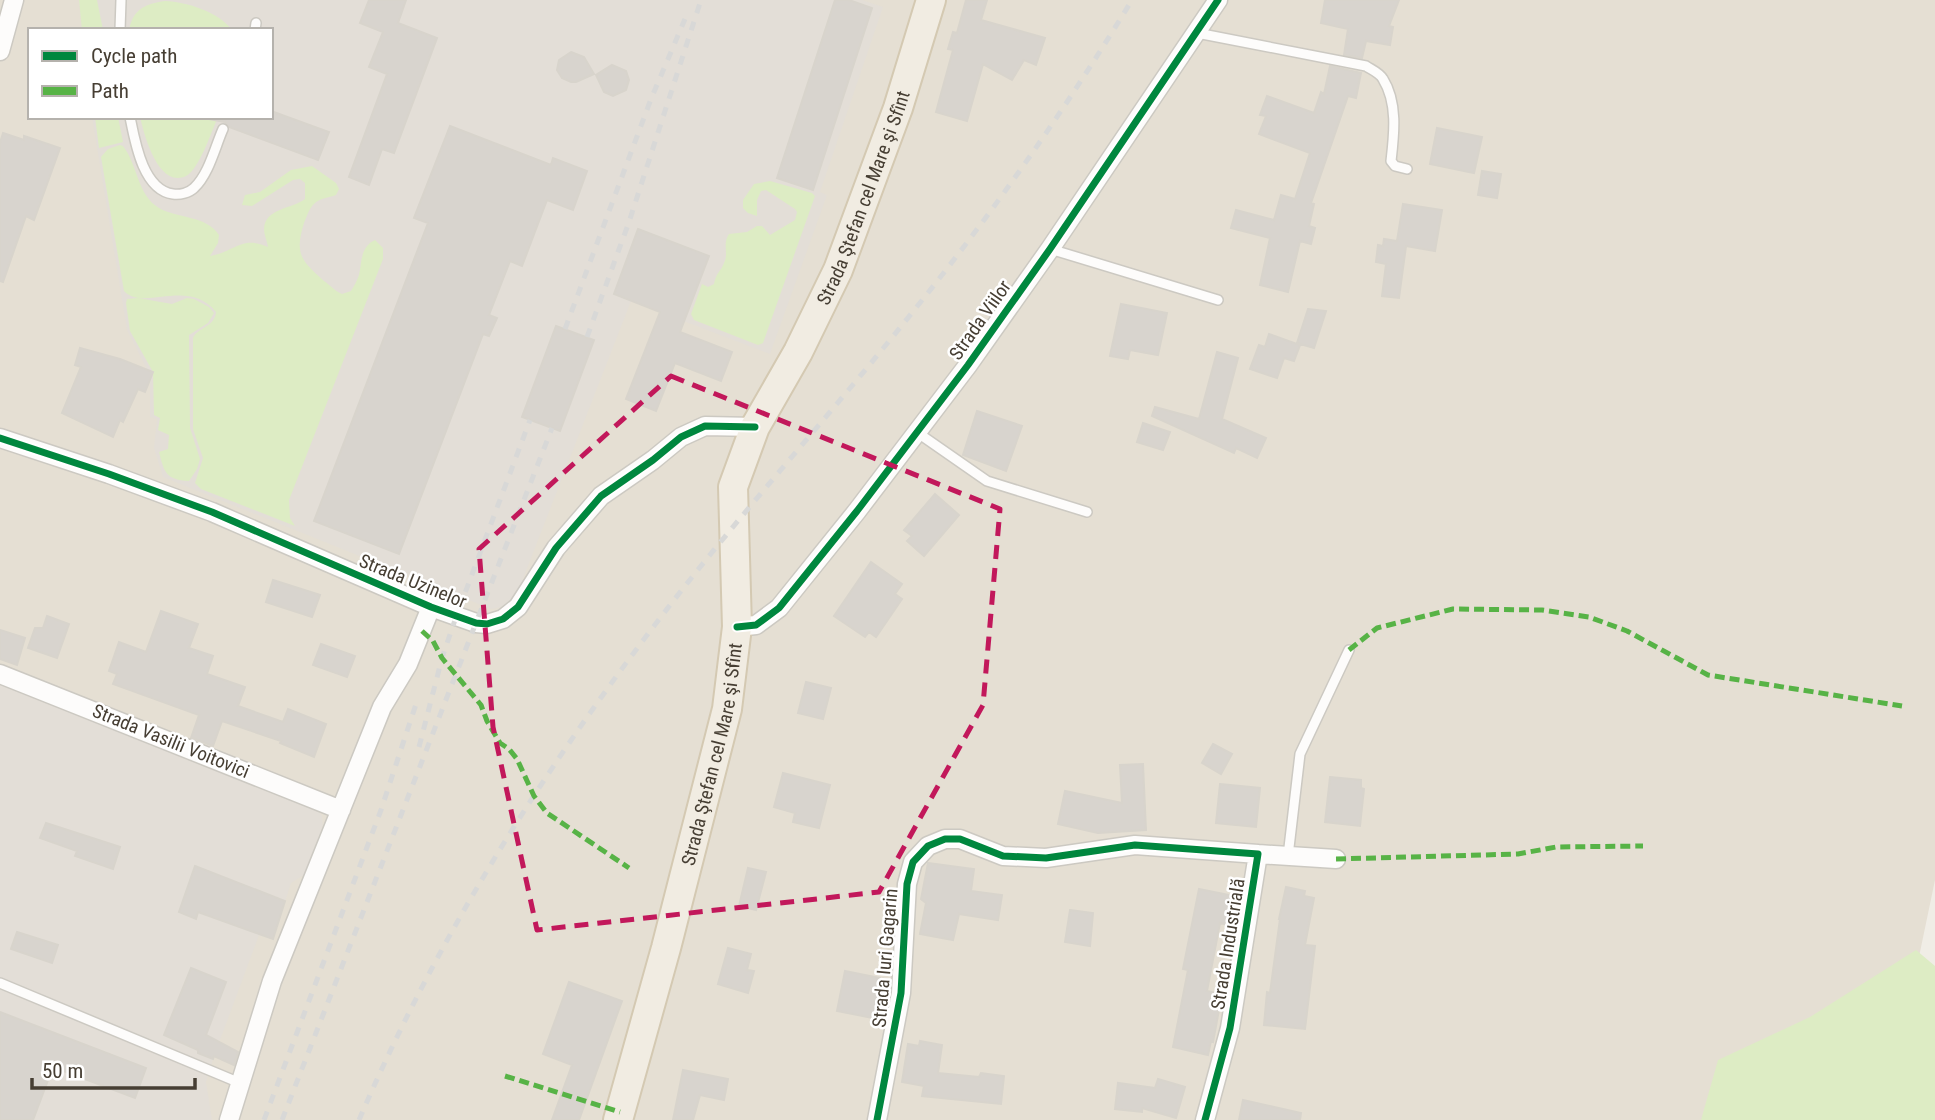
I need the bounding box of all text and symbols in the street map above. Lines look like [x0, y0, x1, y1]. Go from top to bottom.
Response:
legend [28, 28, 273, 119]
text: Cycle path [91, 44, 177, 68]
text: Path [91, 79, 129, 103]
street label: Strada Ştefan cel Mare şi Sfînt [811, 88, 914, 308]
street label: Strada Viilor [944, 276, 1016, 364]
street label: Strada Uzinelor [356, 549, 470, 613]
street label: Strada Ştefan cel Mare şi Sfînt [676, 642, 746, 868]
street label: Strada Vasilii Voitovici [89, 699, 253, 783]
street label: Strada Industrială [1206, 877, 1250, 1011]
street label: Strada Iuri Gagarin [867, 888, 903, 1028]
scale bar [32, 1046, 194, 1090]
text: 50 m [42, 1059, 83, 1083]

